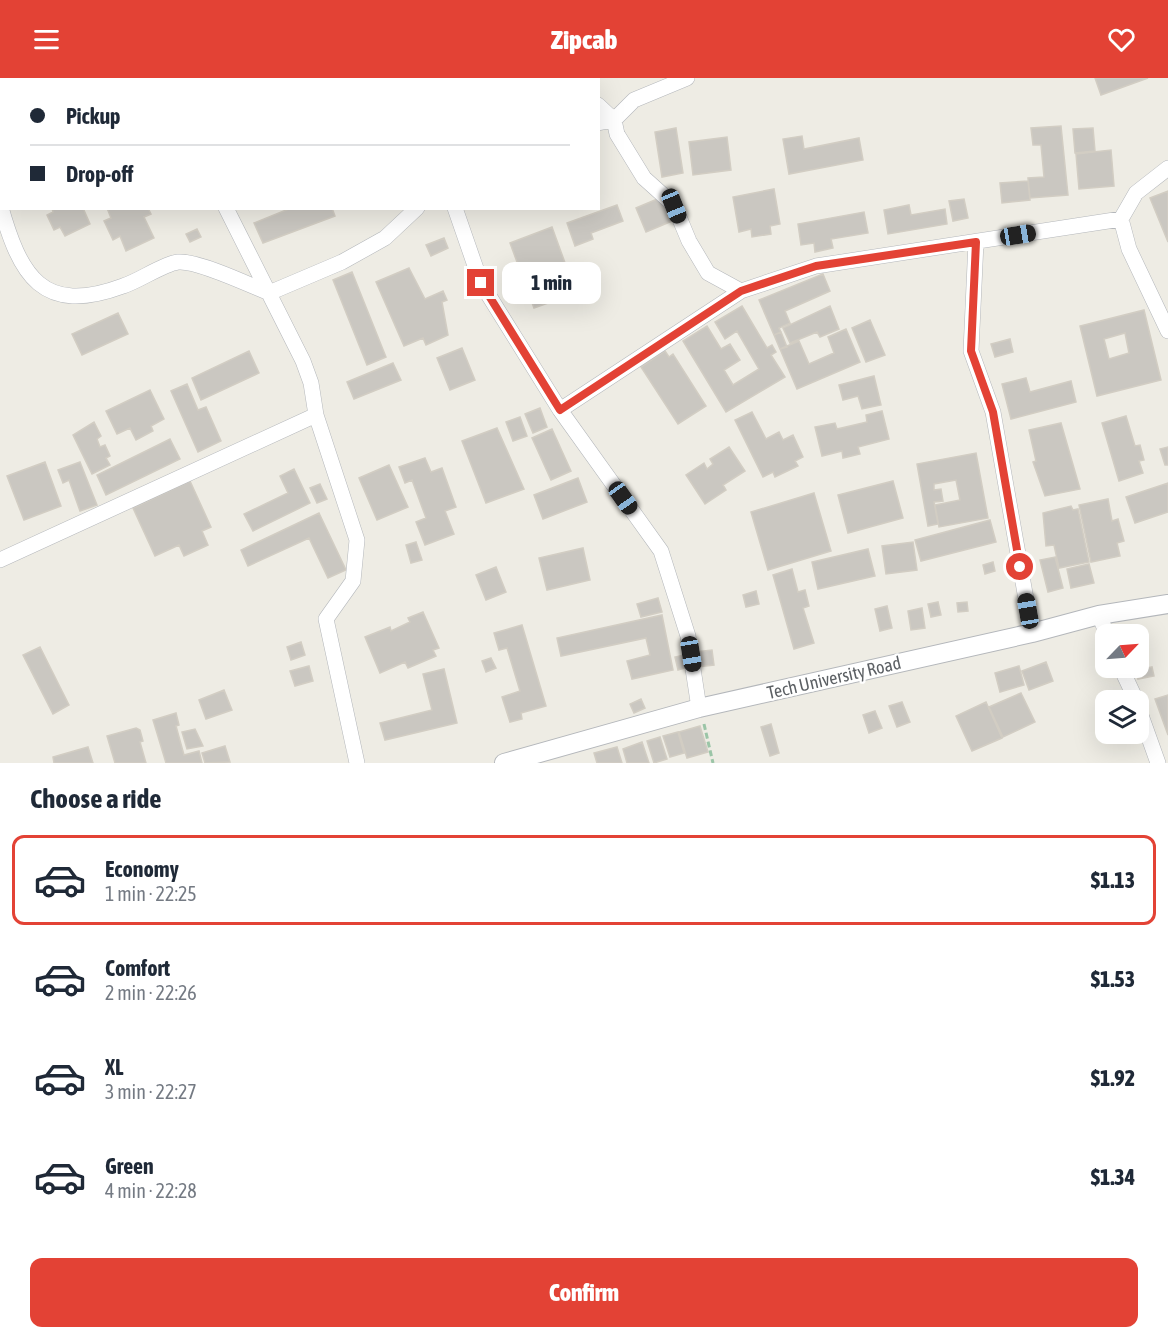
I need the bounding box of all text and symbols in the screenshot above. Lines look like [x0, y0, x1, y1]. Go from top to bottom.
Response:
icon: menu [30, 23, 63, 56]
icon: heart [1105, 23, 1138, 56]
text: Zipcab [551, 24, 617, 55]
text: Pickup [66, 103, 121, 129]
text: Drop-off [66, 161, 133, 187]
car [659, 186, 689, 226]
car [999, 223, 1037, 247]
callout: 1 min [502, 262, 601, 304]
route end [467, 269, 494, 296]
text: 1 min [531, 271, 572, 294]
car [605, 478, 641, 518]
route start [1006, 553, 1033, 580]
car [1016, 592, 1040, 630]
north arrow [1095, 624, 1149, 678]
map controls [1095, 624, 1149, 744]
car [679, 635, 703, 673]
street label: Tech University Road [765, 652, 903, 703]
button: layers [1095, 690, 1149, 744]
text: Choose a ride [30, 783, 162, 814]
icon: car [33, 853, 87, 907]
text: Economy [105, 856, 179, 882]
text: $1.13 [1091, 867, 1135, 893]
text: 1 min · 22:25 [105, 882, 197, 905]
icon: car [33, 952, 87, 1006]
text: Comfort [105, 955, 170, 981]
text: $1.53 [1091, 966, 1135, 992]
text: 2 min · 22:26 [105, 981, 197, 1004]
icon: car [33, 1051, 87, 1105]
text: XL [105, 1054, 123, 1080]
text: $1.92 [1091, 1065, 1135, 1091]
text: 3 min · 22:27 [105, 1080, 197, 1103]
icon: car [33, 1150, 87, 1204]
text: Green [105, 1153, 154, 1179]
text: $1.34 [1091, 1164, 1135, 1190]
text: 4 min · 22:28 [105, 1179, 197, 1202]
button: Confirm [30, 1258, 1138, 1327]

